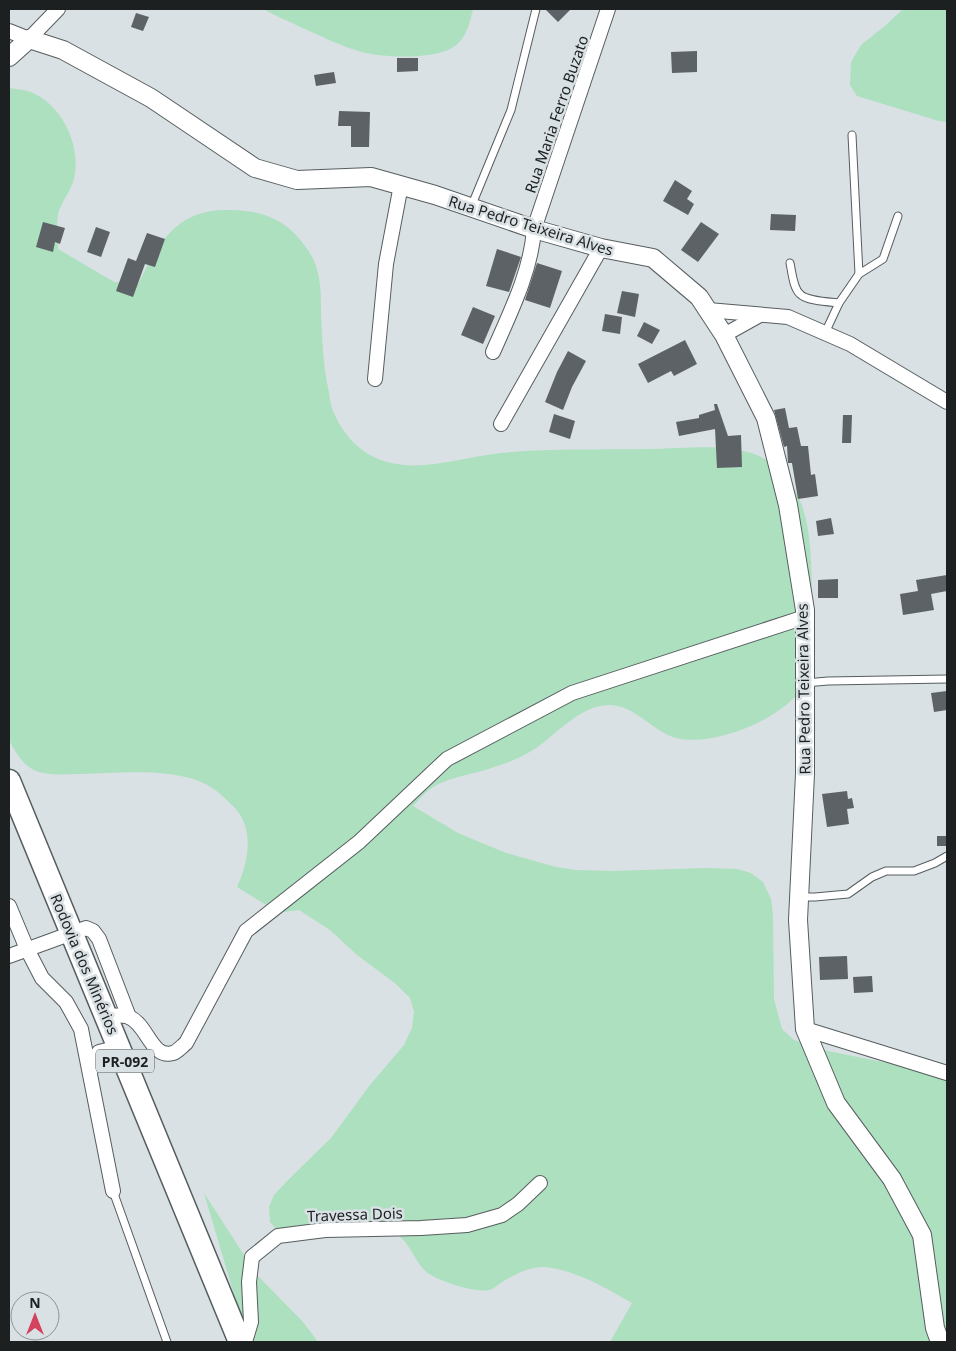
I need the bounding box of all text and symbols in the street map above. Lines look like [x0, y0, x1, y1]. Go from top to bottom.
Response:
street label: Rua Maria Ferro Buzato [520, 32, 592, 196]
street label: Rua Pedro Teixeira Alves [446, 190, 616, 260]
street label: Rua Pedro Teixeira Alves [792, 603, 814, 775]
street label: Rodovia dos Minérios [46, 891, 124, 1037]
road number: PR-092 [96, 1050, 154, 1072]
street label: Travessa Dois [307, 1202, 403, 1226]
north arrow [10, 1291, 60, 1341]
text: N [29, 1293, 41, 1312]

